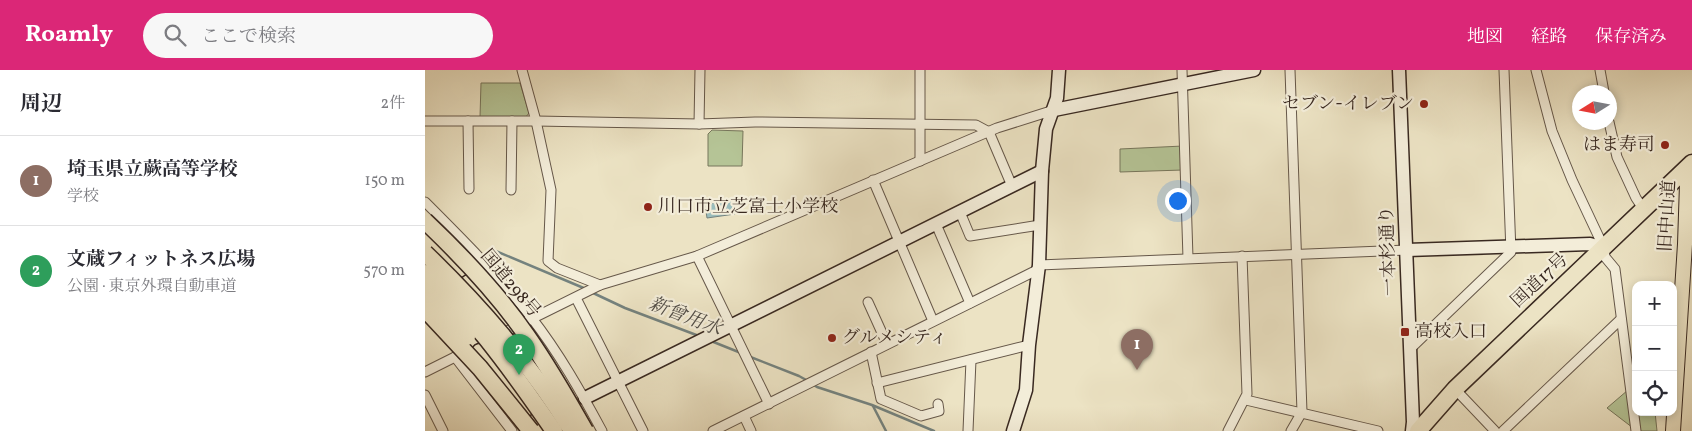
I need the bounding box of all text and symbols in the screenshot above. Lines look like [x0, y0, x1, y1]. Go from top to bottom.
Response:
search box [143, 13, 493, 58]
text: Roamly [25, 18, 113, 52]
icon: search [161, 21, 189, 49]
text: ここで検索 [201, 24, 296, 50]
text: 地図 [1467, 25, 1503, 50]
text: 経路 [1531, 25, 1567, 50]
text: 保存済み [1595, 25, 1667, 50]
north arrow [1572, 85, 1617, 130]
text: 周辺 [20, 90, 62, 119]
place label: セブン-イレブン [1282, 92, 1414, 117]
text: 2件 [380, 93, 405, 115]
marker: セブン-イレブン [1418, 98, 1430, 110]
place label: はま寿司 [1583, 133, 1655, 158]
marker: はま寿司 [1659, 139, 1671, 151]
text: 埼玉県立蕨高等学校 [67, 157, 238, 183]
text: 1 [33, 170, 39, 192]
text: 150 m [364, 170, 405, 192]
street label: 旧中山道 [1654, 179, 1682, 253]
text: 学校 [67, 186, 99, 208]
your location [1165, 188, 1191, 214]
place label: 川口市立芝富士小学校 [658, 195, 838, 220]
marker: 川口市立芝富士小学校 [642, 201, 654, 213]
street label: 一本杉通り [1375, 206, 1403, 296]
street label: 国道298号 [474, 245, 546, 323]
text: 文蔵フィットネス広場 [67, 247, 255, 273]
street label: 国道17号 [1506, 248, 1574, 314]
text: 2 [32, 260, 40, 282]
text: 570 m [363, 260, 405, 282]
text: 公園 · 東京外環自動車道 [67, 276, 237, 298]
map controls [1632, 281, 1677, 416]
button: + [1632, 281, 1677, 326]
water label: 新曾用水 [645, 291, 727, 343]
place label: 高校入口 [1415, 320, 1487, 345]
place label: グルメシティ [842, 326, 947, 351]
marker: 高校入口 [1399, 326, 1411, 338]
button: − [1632, 326, 1677, 371]
pin: 1 [1121, 329, 1153, 370]
marker: グルメシティ [826, 332, 838, 344]
pin: 2 [503, 334, 535, 375]
button: locate [1632, 371, 1677, 416]

